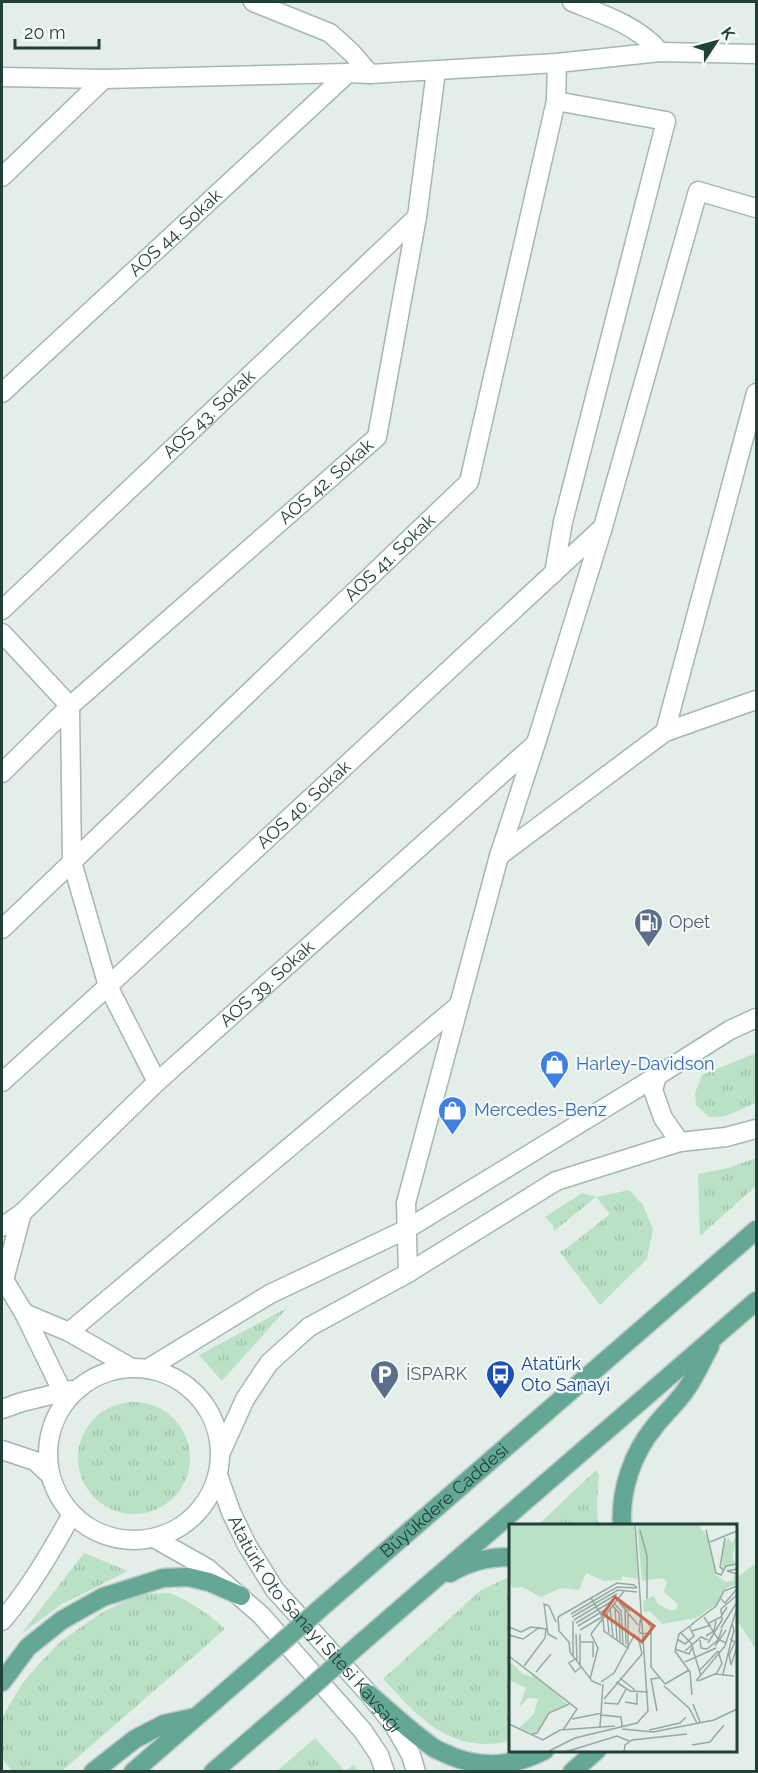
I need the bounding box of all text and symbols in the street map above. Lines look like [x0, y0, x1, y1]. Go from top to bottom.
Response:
scale bar [15, 12, 99, 50]
north arrow [686, 12, 746, 72]
text: 20 m [24, 22, 66, 43]
text: K [717, 24, 739, 44]
street label: AOS 44. Sokak [124, 184, 226, 280]
street label: AOS 43. Sokak [158, 365, 259, 462]
street label: AOS 42. Sokak [274, 434, 378, 528]
street label: AOS 41. Sokak [340, 509, 439, 605]
street label: AOS 40. Sokak [252, 755, 355, 853]
fuel station icon: Opet [632, 906, 664, 948]
place label: Opet [669, 911, 710, 932]
street label: AOS 39. Sokak [215, 935, 318, 1031]
shop icon: Harley-Davidson [539, 1048, 571, 1090]
place label: Harley-Davidson [576, 1053, 715, 1074]
shop icon: Mercedes-Benz [437, 1094, 469, 1136]
place label: Mercedes-Benz [474, 1099, 607, 1120]
place label: Atatürk Oto Sanayi [521, 1353, 610, 1395]
parking icon: İSPARK [369, 1358, 401, 1400]
bus stop icon: Atatürk Oto Sanayi [484, 1358, 516, 1400]
place label: İSPARK [406, 1363, 468, 1384]
street label: Büyükdere Caddesi [376, 1439, 512, 1562]
street label: Atatürk Oto Sanayi Sitesi Kavşağı [224, 1512, 407, 1736]
inset map [509, 1524, 737, 1752]

